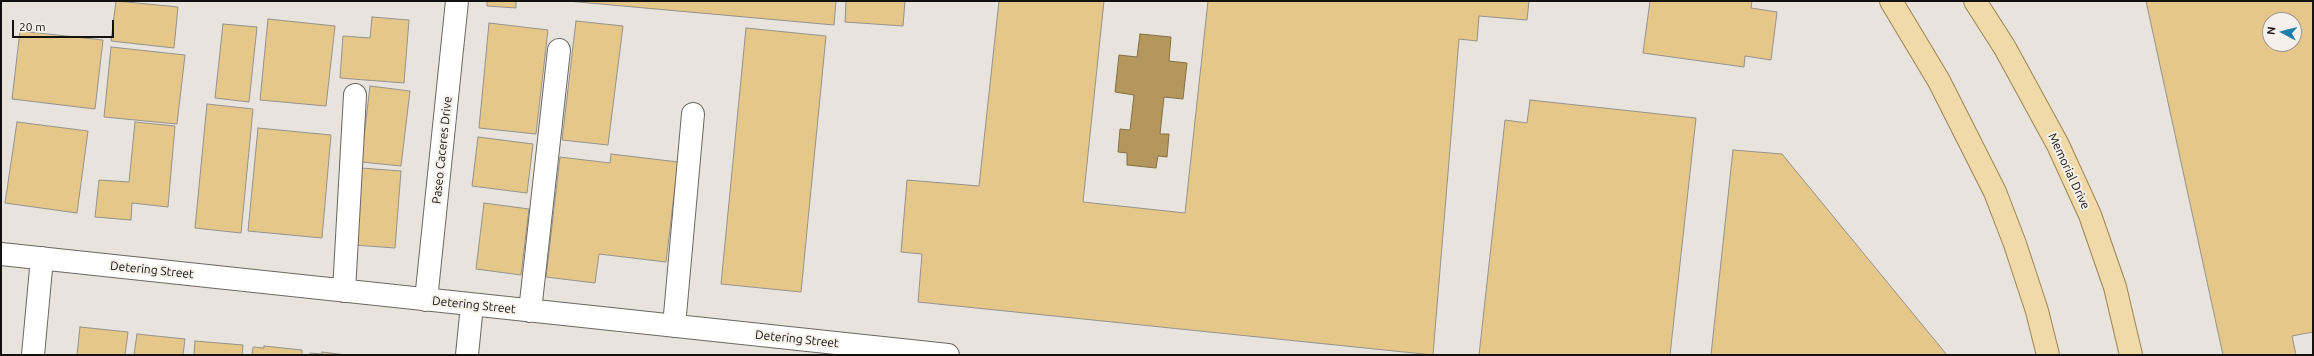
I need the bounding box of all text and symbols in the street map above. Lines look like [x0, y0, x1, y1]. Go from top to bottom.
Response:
scale bar [14, 12, 116, 38]
north arrow [2262, 12, 2302, 52]
text: 20 m [19, 20, 46, 33]
text: N [2265, 26, 2278, 35]
street label: Paseo Caceres Drive [429, 96, 455, 204]
street label: Memorial Drive [2045, 131, 2093, 211]
street label: Detering Street [110, 258, 194, 282]
street label: Detering Street [432, 293, 516, 317]
street label: Detering Street [755, 327, 839, 351]

